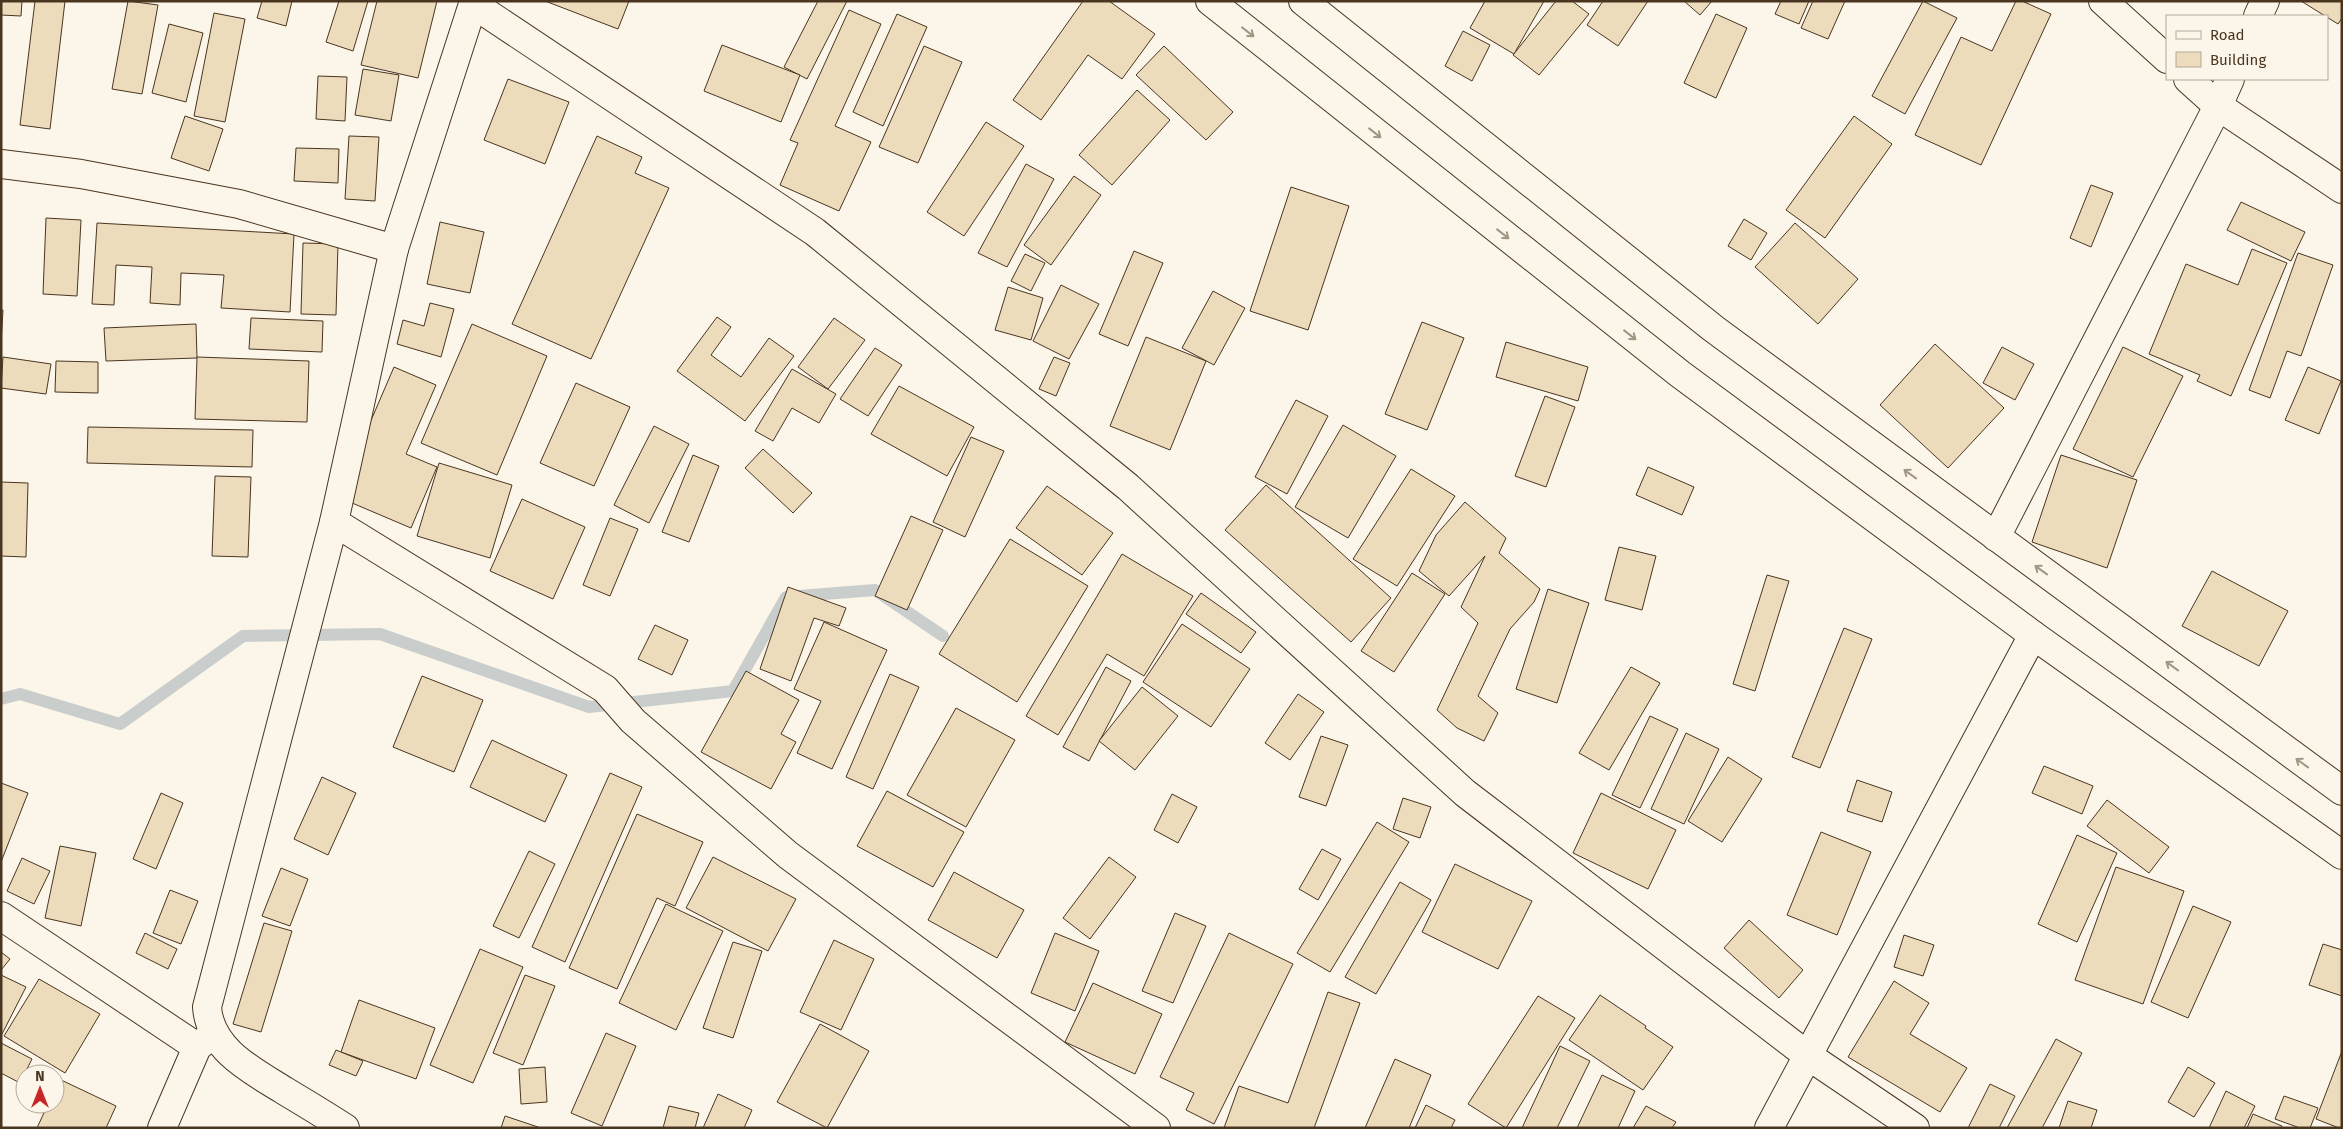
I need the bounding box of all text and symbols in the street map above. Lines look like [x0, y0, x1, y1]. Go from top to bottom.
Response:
legend [2166, 15, 2328, 80]
one-way arrow [1241, 26, 1254, 37]
text: Road [2210, 26, 2245, 44]
text: Building [2210, 51, 2266, 69]
one-way arrow [1368, 127, 1381, 138]
one-way arrow [1496, 228, 1509, 239]
one-way arrow [1623, 329, 1636, 340]
one-way arrow [1904, 468, 1917, 479]
one-way arrow [2034, 565, 2048, 575]
one-way arrow [2165, 661, 2179, 671]
one-way arrow [2296, 757, 2310, 768]
north arrow [15, 1064, 65, 1114]
text: N [35, 1068, 45, 1085]

